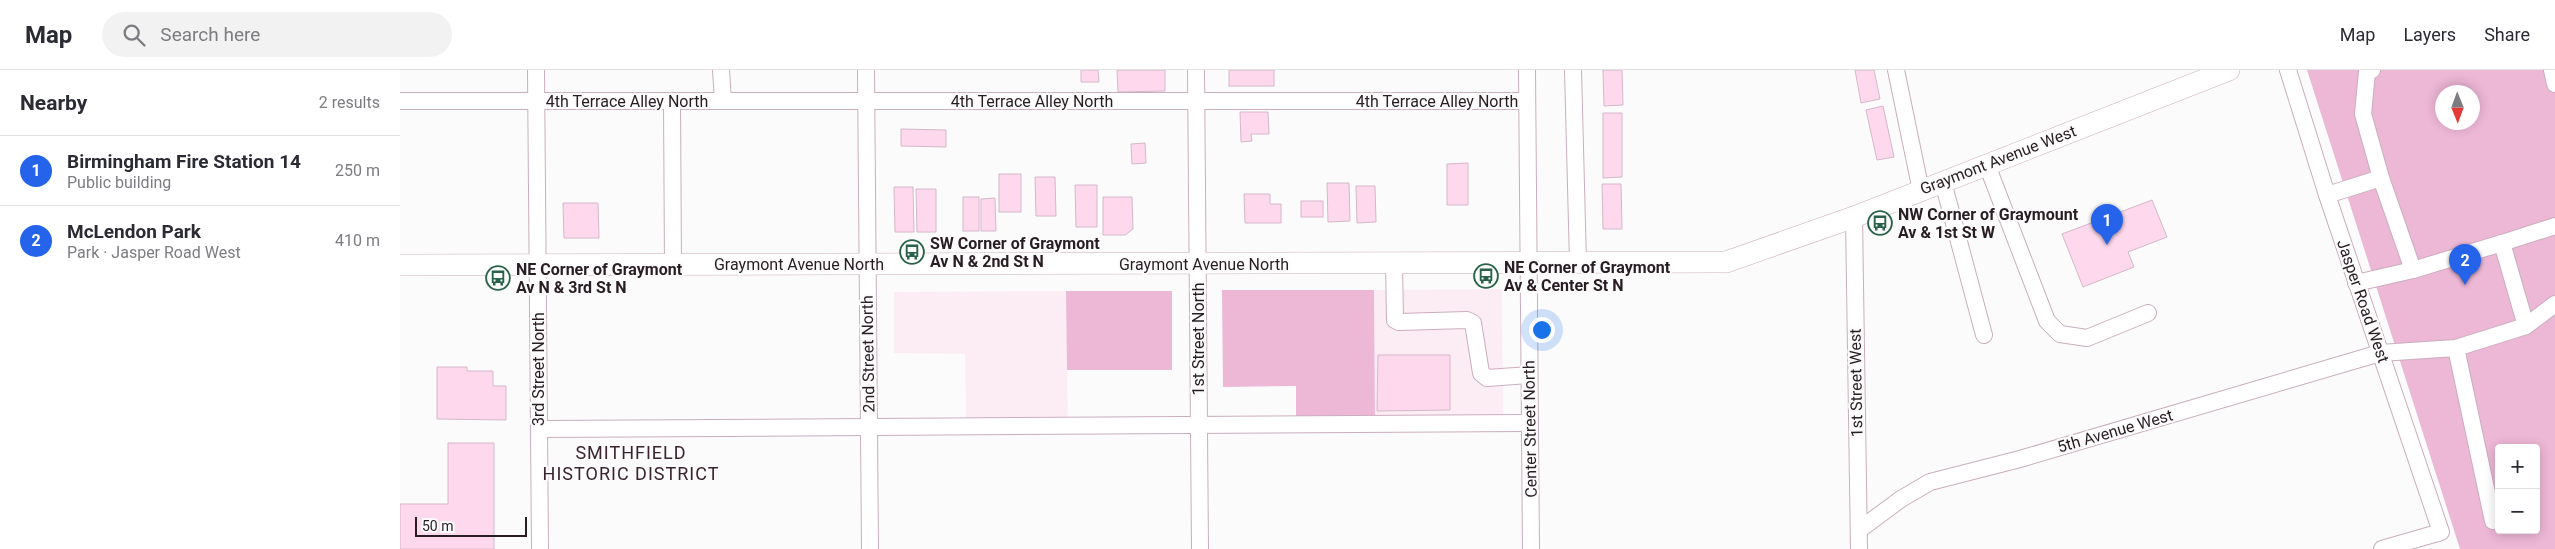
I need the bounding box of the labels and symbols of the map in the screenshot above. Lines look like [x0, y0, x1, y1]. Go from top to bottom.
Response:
north arrow [2435, 85, 2480, 130]
street label: 4th Terrace Alley North [546, 92, 708, 111]
street label: 4th Terrace Alley North [951, 92, 1113, 111]
street label: 4th Terrace Alley North [1356, 92, 1518, 111]
street label: Graymont Avenue West [1917, 121, 2079, 199]
pin: 1 [2091, 204, 2123, 245]
place label: NW Corner of Graymount Av & 1st St W [1898, 205, 2079, 242]
bus stop icon: NW Corner of Graymount Av & 1st St W [1867, 210, 1893, 236]
place label: SW Corner of Graymont Av N & 2nd St N [930, 234, 1100, 271]
street label: Jasper Road West [2333, 237, 2393, 365]
bus stop icon: SW Corner of Graymont Av N & 2nd St N [899, 239, 925, 265]
pin: 2 [2449, 244, 2481, 285]
street label: Graymont Avenue North [714, 255, 884, 274]
street label: Graymont Avenue North [1119, 255, 1289, 274]
place label: NE Corner of Graymont Av & Center St N [1504, 258, 1671, 295]
place label: NE Corner of Graymont Av N & 3rd St N [516, 260, 683, 297]
bus stop icon: NE Corner of Graymont Av & Center St N [1473, 263, 1499, 289]
bus stop icon: NE Corner of Graymont Av N & 3rd St N [485, 265, 511, 291]
street label: 1st Street North [1189, 282, 1208, 396]
street label: 2nd Street North [857, 295, 879, 413]
street label: 3rd Street North [529, 312, 548, 426]
your location [1529, 317, 1555, 343]
street label: 1st Street West [1846, 329, 1866, 437]
street label: Center Street North [1519, 360, 1541, 498]
street label: 5th Avenue West [2055, 405, 2175, 457]
district label: SMITHFIELD HISTORIC DISTRICT [543, 442, 719, 484]
scale bar [415, 514, 528, 537]

